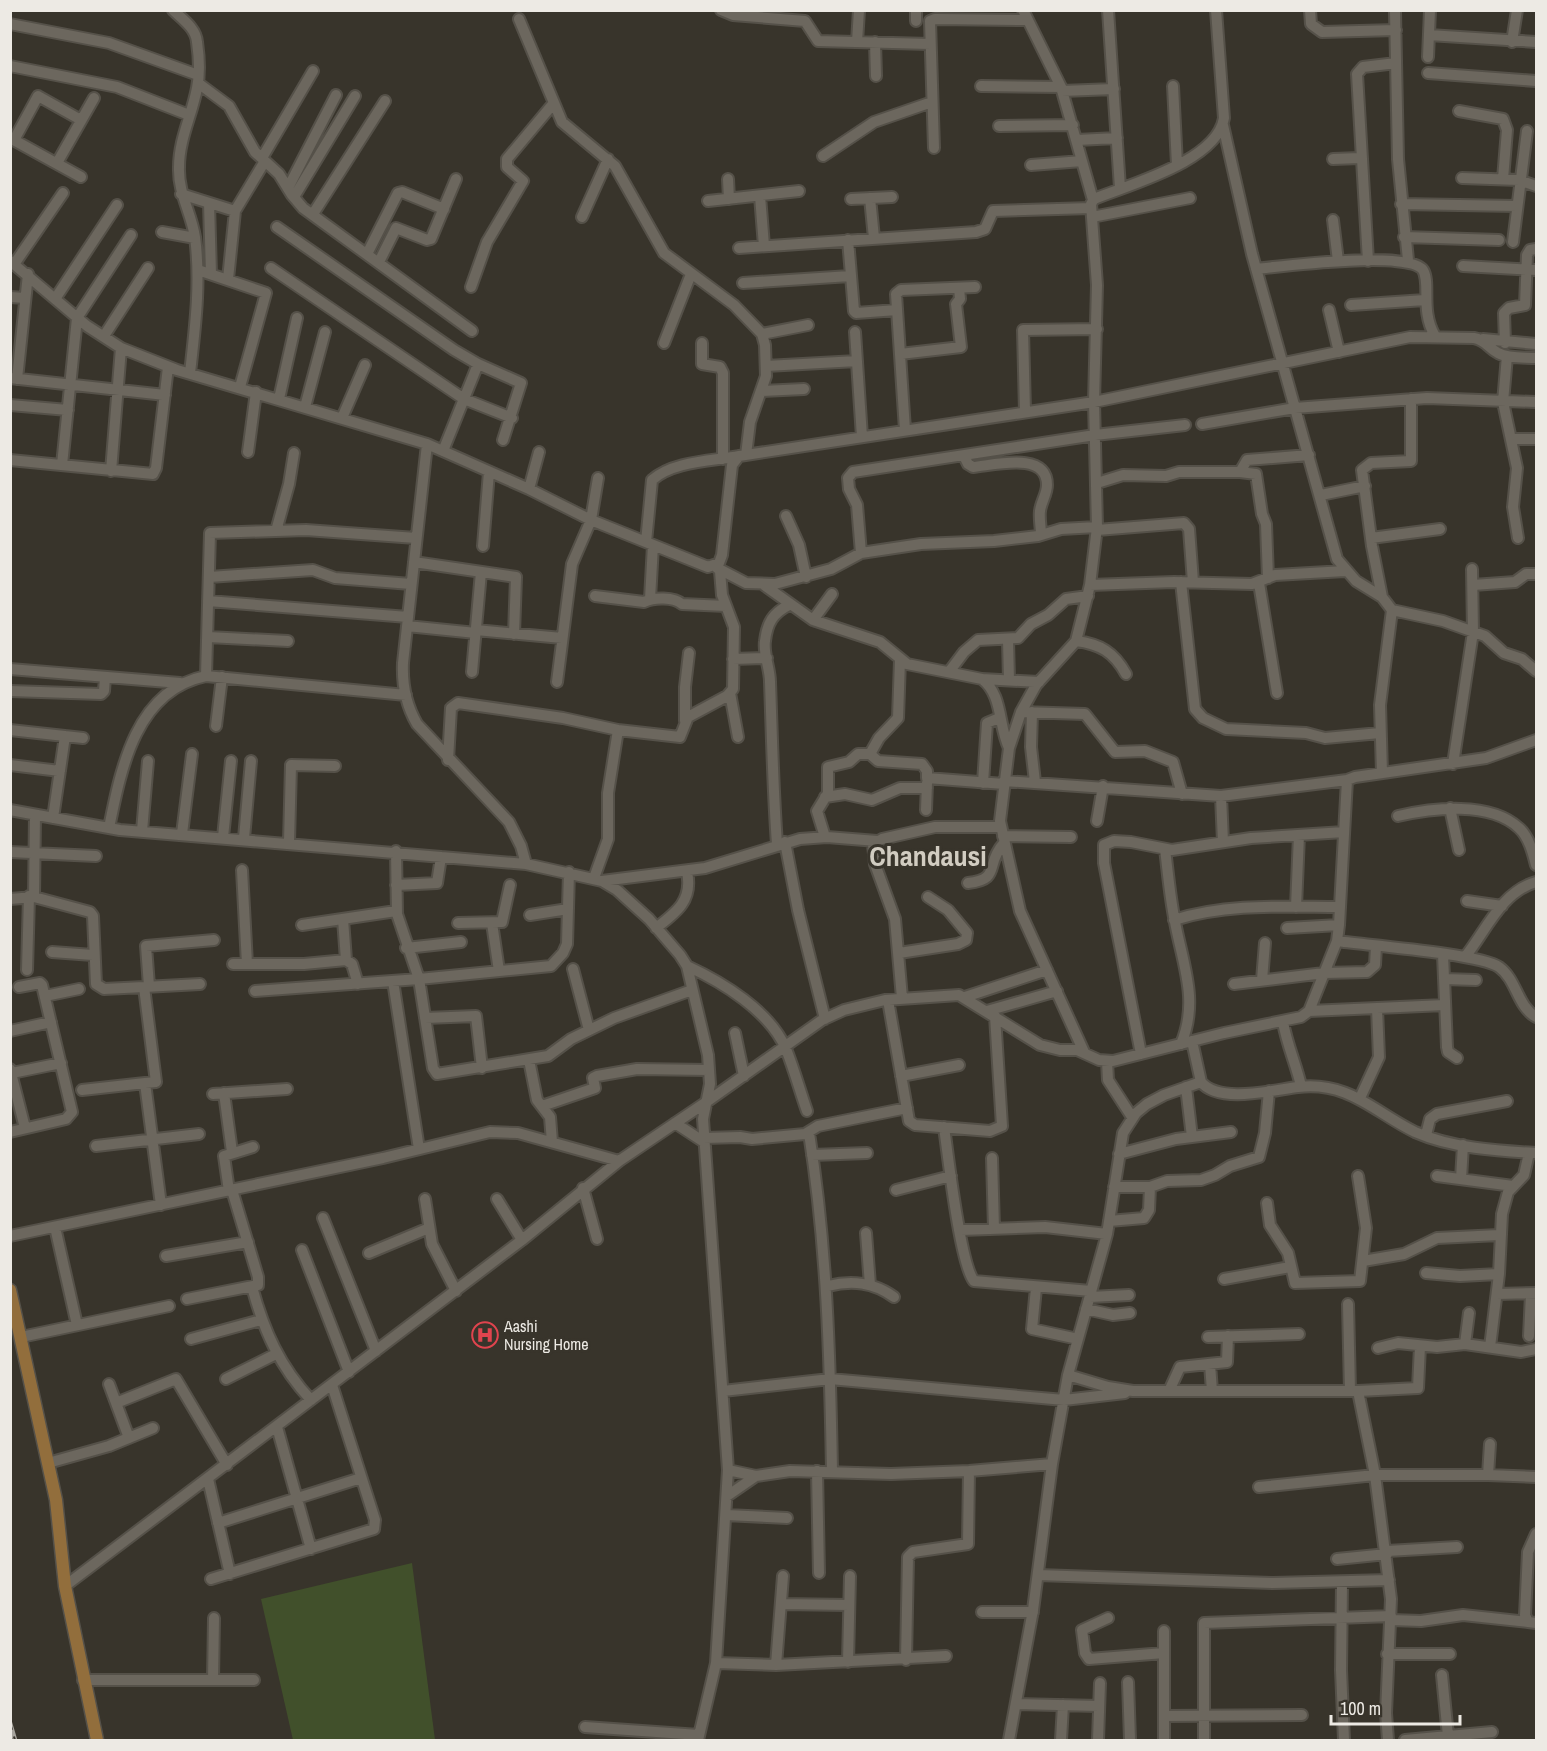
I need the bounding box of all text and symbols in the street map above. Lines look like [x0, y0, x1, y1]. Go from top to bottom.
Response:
district label: Chandausi [869, 837, 987, 875]
place label: Aashi Nursing Home [503, 1315, 589, 1355]
hospital icon: Aashi Nursing Home [470, 1320, 500, 1350]
scale bar [1331, 1688, 1460, 1726]
text: 100 m [1340, 1696, 1381, 1721]

